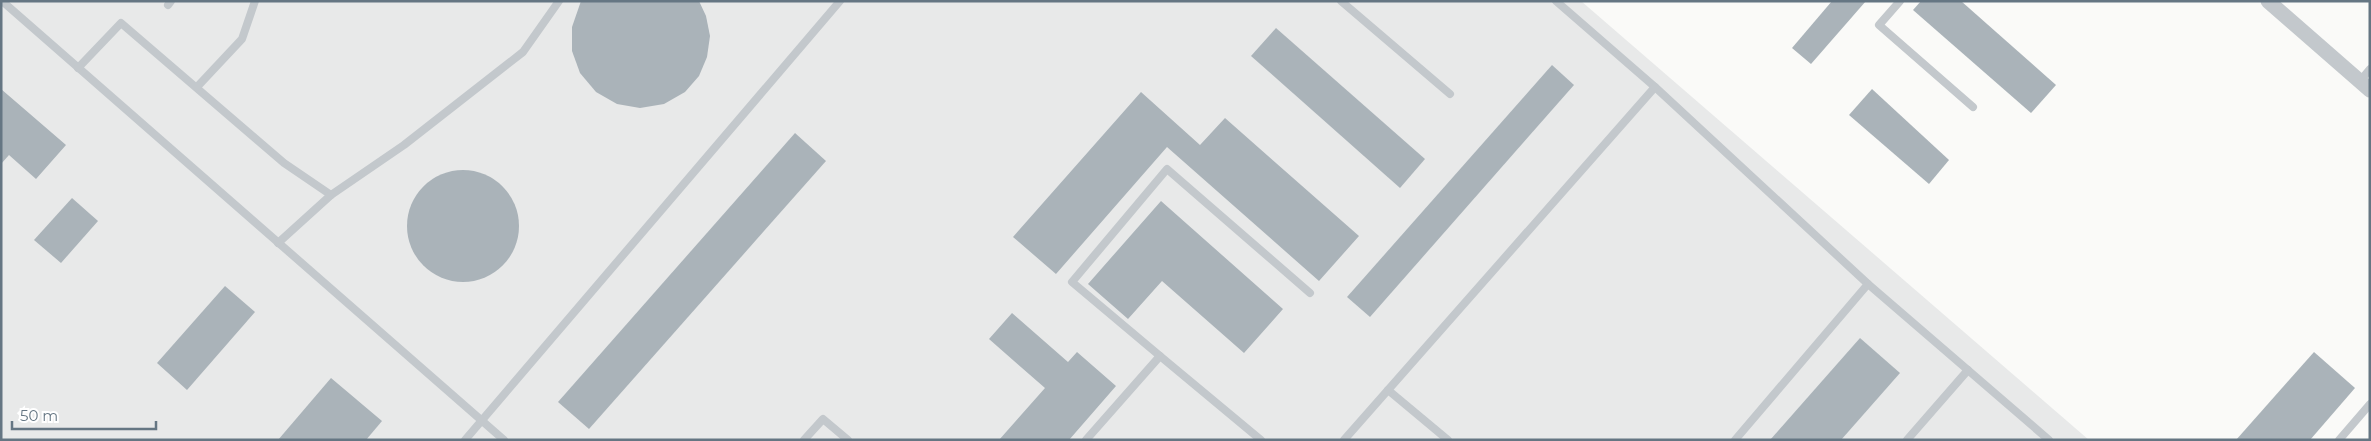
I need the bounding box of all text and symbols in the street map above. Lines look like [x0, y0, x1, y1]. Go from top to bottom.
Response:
scale bar [12, 398, 156, 430]
text: 50 m [20, 406, 58, 425]

